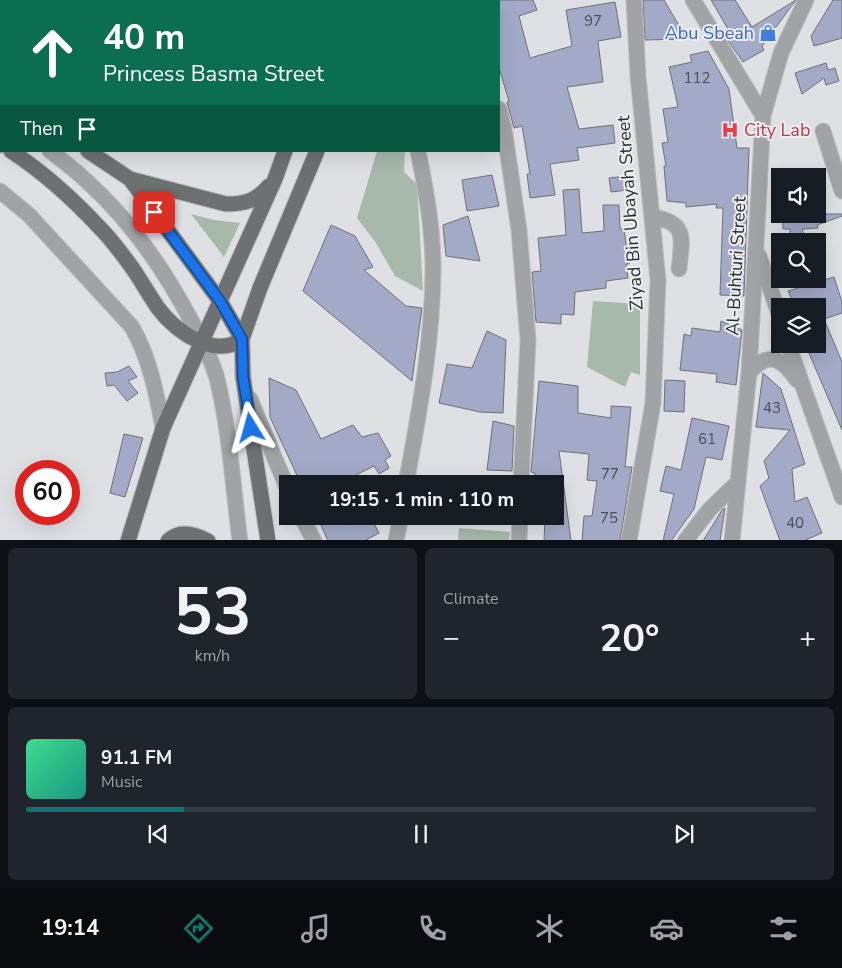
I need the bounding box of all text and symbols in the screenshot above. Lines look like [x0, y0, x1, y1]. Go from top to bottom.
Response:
house number: 97 [584, 11, 602, 31]
text: 40 m [103, 14, 185, 61]
icon: ahead [20, 20, 85, 85]
place label: Abu Sbeah [665, 21, 754, 45]
shop icon: Abu Sbeah [758, 23, 778, 43]
text: Princess Basma Street [103, 59, 324, 89]
house number: 112 [683, 68, 711, 88]
street label: Ziyad Bin Ubayah Street [611, 114, 649, 311]
icon: arrive [73, 115, 101, 143]
text: Then [20, 116, 63, 142]
place label: City Lab [744, 118, 810, 142]
hospital icon: City Lab [720, 120, 740, 140]
map controls [771, 168, 826, 353]
button: sound [771, 168, 826, 223]
pin [133, 191, 175, 233]
street label: Al-Buhturi Street [720, 195, 752, 336]
icon: arrive [140, 198, 168, 226]
button: search [771, 233, 826, 288]
button: layers [771, 298, 826, 353]
house number: 43 [763, 398, 781, 418]
position arrow [224, 401, 276, 453]
house number: 61 [698, 429, 716, 449]
speed limit sign: 60 [15, 460, 80, 525]
house number: 77 [601, 464, 619, 484]
text: 19:15 · 1 min · 110 m [329, 487, 514, 513]
house number: 75 [600, 508, 618, 528]
house number: 40 [786, 513, 804, 533]
text: 53 [173, 568, 252, 657]
text: Climate [443, 588, 498, 610]
text: 20° [599, 613, 660, 664]
text: − [443, 619, 460, 657]
text: + [799, 619, 816, 657]
text: km/h [195, 645, 230, 667]
text: 91.1 FM [101, 745, 172, 771]
text: Music [101, 771, 142, 793]
icon: previous [144, 820, 172, 848]
icon: pause [407, 820, 435, 848]
icon: next [670, 820, 698, 848]
icon: directions [181, 911, 216, 946]
icon: music [298, 911, 333, 946]
icon: phone [415, 911, 450, 946]
icon: climate [532, 911, 567, 946]
icon: car [649, 911, 684, 946]
icon: filters [766, 911, 801, 946]
text: 19:14 [41, 913, 99, 943]

